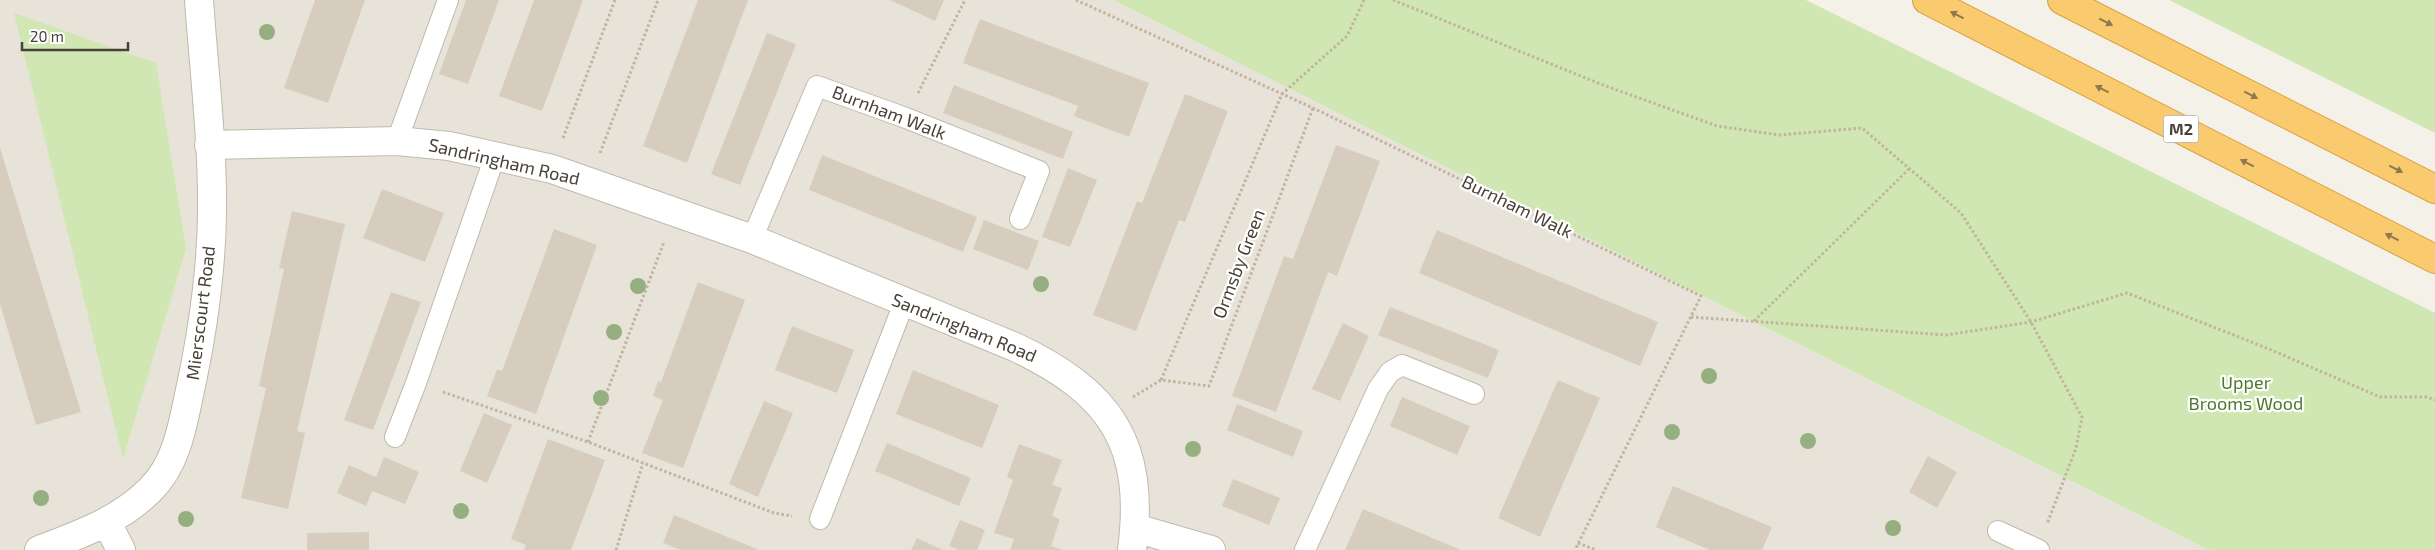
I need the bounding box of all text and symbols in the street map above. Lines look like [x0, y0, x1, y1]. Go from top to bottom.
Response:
one-way arrow [1950, 11, 1964, 19]
one-way arrow [2099, 18, 2113, 26]
scale bar [22, 20, 129, 52]
text: 20 m [30, 27, 64, 45]
street label: Burnham Walk [829, 80, 949, 144]
one-way arrow [2095, 85, 2109, 93]
one-way arrow [2244, 91, 2258, 99]
road number: M2 [2164, 116, 2198, 142]
street label: Sandringham Road [426, 133, 582, 189]
one-way arrow [2240, 159, 2254, 167]
one-way arrow [2389, 165, 2403, 173]
street label: Burnham Walk [1459, 170, 1576, 242]
street label: Ormsby Green [1207, 206, 1269, 322]
one-way arrow [2384, 233, 2399, 241]
street label: Mierscourt Road [181, 245, 219, 381]
street label: Sandringham Road [889, 288, 1040, 366]
park label: Upper Brooms Wood [2189, 371, 2303, 414]

